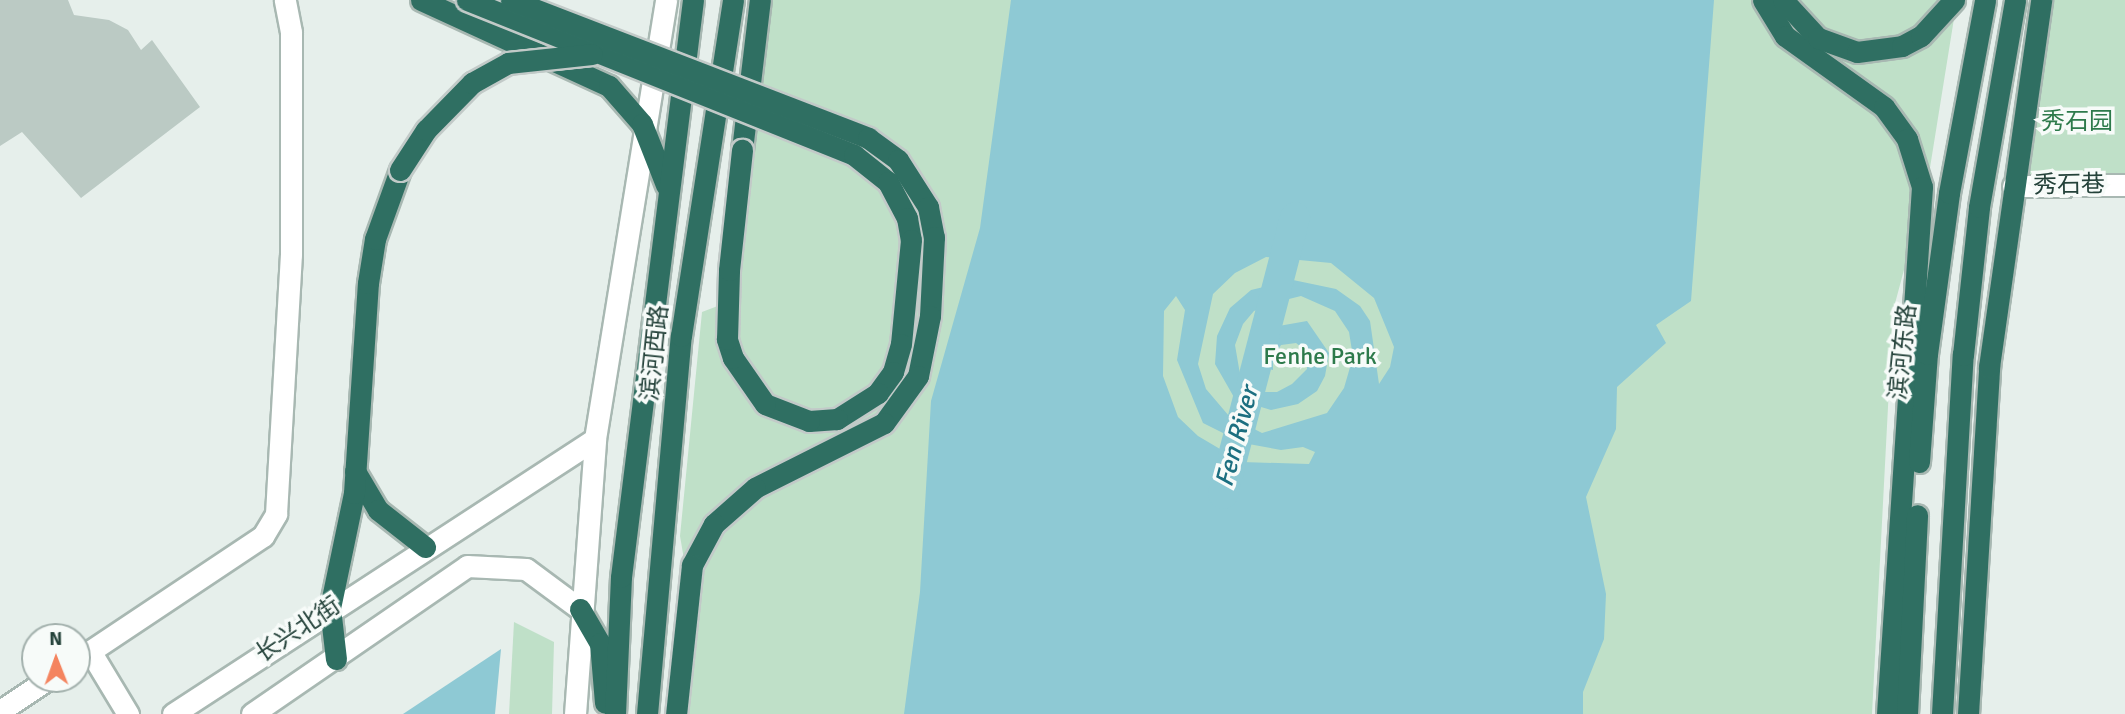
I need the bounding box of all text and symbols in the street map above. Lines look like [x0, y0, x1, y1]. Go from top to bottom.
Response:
park label: 秀石园 [2041, 108, 2113, 136]
street label: 秀石巷 [2033, 170, 2105, 200]
street label: 滨河东路 [1884, 303, 1922, 401]
street label: 滨河西路 [636, 304, 674, 402]
park label: Fenhe Park [1263, 343, 1377, 371]
water label: Fen River [1210, 384, 1266, 490]
street label: 长兴北街 [250, 591, 346, 669]
north arrow [21, 623, 91, 693]
text: N [49, 627, 62, 651]

